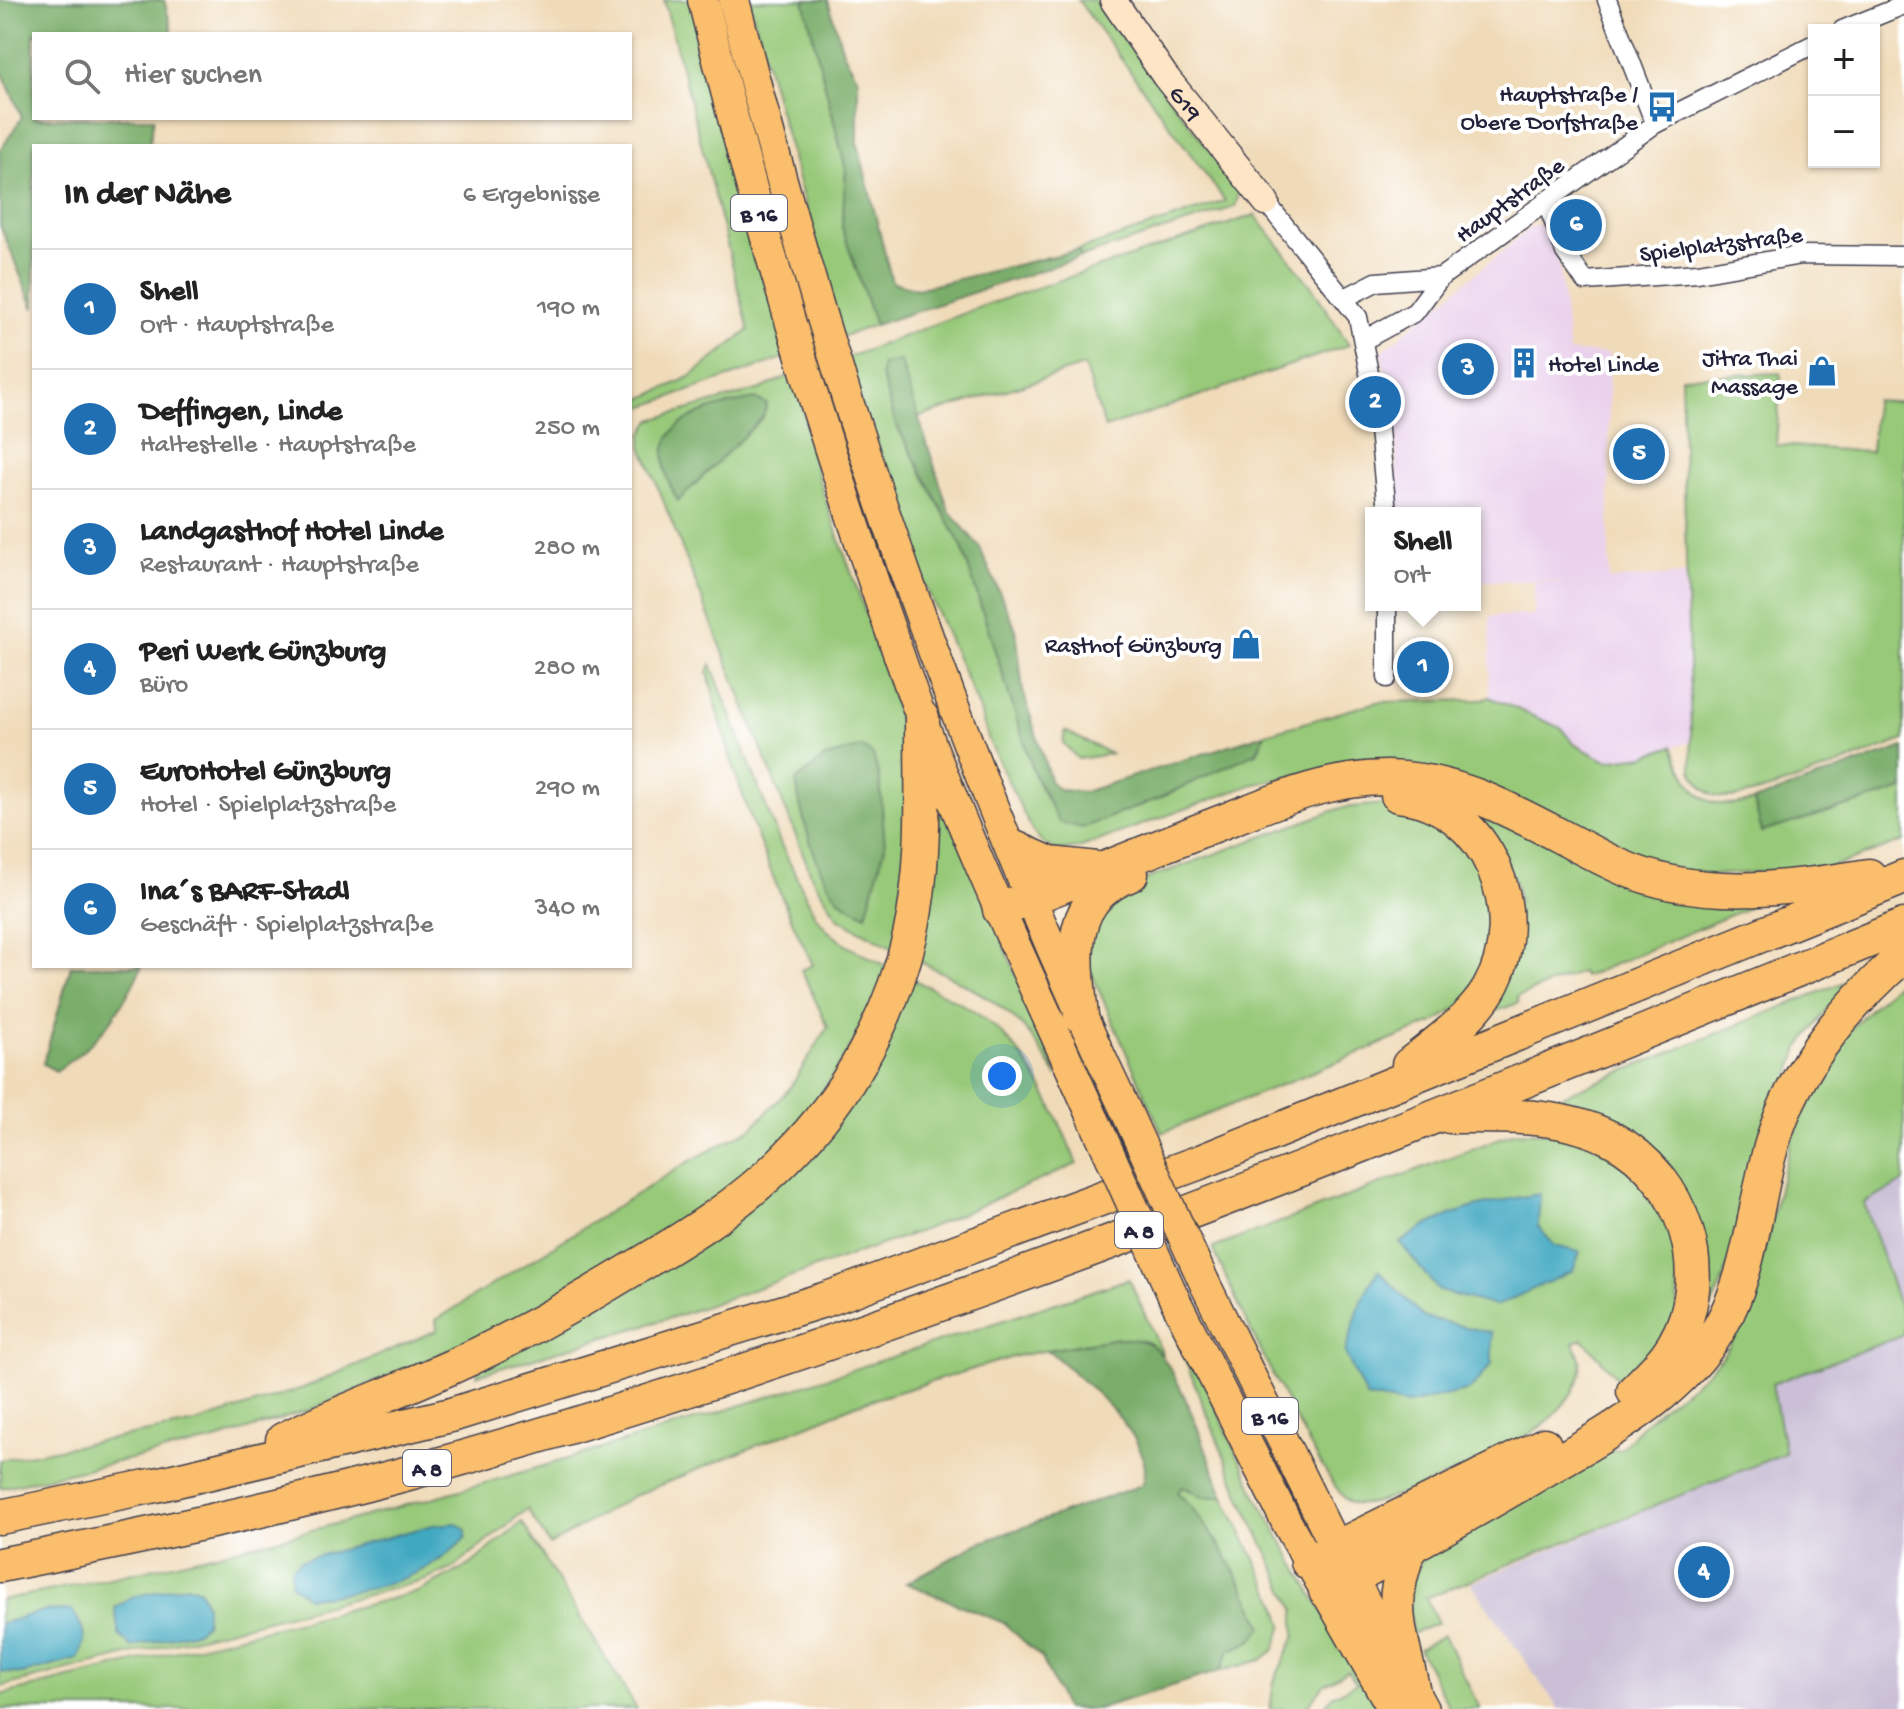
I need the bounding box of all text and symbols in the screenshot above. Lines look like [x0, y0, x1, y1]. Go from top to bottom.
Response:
map controls [1808, 24, 1880, 168]
button: + [1808, 24, 1880, 96]
search box [32, 32, 632, 120]
icon: search [60, 54, 104, 98]
text: Hier suchen [124, 59, 262, 94]
street label: G19 [1161, 81, 1206, 128]
place label: Hauptstraße / Obere Dorfstraße [1461, 82, 1639, 139]
bus stop icon: Hauptstraße / Obere Dorfstraße [1645, 90, 1679, 124]
button: − [1808, 96, 1880, 168]
street label: Hauptstraße [1451, 152, 1572, 251]
text: In der Nähe [64, 176, 231, 216]
text: 6 Ergebnisse [463, 181, 600, 212]
road number: B 16 [731, 195, 787, 231]
pin: 6 [1550, 195, 1602, 255]
street label: Spielplatzstraße [1638, 222, 1805, 271]
text: Shell [140, 276, 199, 311]
text: 1 [85, 294, 95, 325]
text: 190 m [537, 294, 600, 325]
text: Ort · Hauptstraße [140, 311, 334, 342]
pin: 3 [1442, 339, 1494, 399]
building icon: Hotel Linde [1507, 346, 1541, 380]
place label: Jitra Thai Massage [1702, 346, 1799, 403]
place label: Hotel Linde [1548, 352, 1660, 381]
shop icon: Jitra Thai Massage [1805, 354, 1839, 388]
pin: 2 [1349, 372, 1401, 432]
text: Deffingen, Linde [140, 396, 342, 431]
text: 2 [84, 414, 96, 445]
text: 250 m [534, 414, 600, 445]
pin: 5 [1613, 424, 1665, 484]
text: Haltestelle · Hauptstraße [140, 431, 416, 462]
popup [1365, 507, 1481, 611]
text: Landgasthof Hotel Linde [140, 516, 443, 551]
text: Shell [1394, 526, 1452, 561]
text: 3 [83, 534, 97, 565]
text: 280 m [534, 534, 600, 565]
text: Restaurant · Hauptstraße [140, 551, 419, 582]
text: Ort [1394, 561, 1429, 592]
shop icon: Rasthof Günzburg [1229, 627, 1263, 661]
place label: Rasthof Günzburg [1045, 633, 1222, 662]
text: Peri Werk Günzburg [140, 636, 386, 671]
pin: 1 [1397, 637, 1449, 697]
text: 4 [84, 654, 96, 685]
text: 280 m [534, 654, 600, 685]
text: Büro [140, 671, 188, 702]
text: EuroHotel Günzburg [140, 756, 391, 791]
text: 5 [83, 774, 97, 805]
text: 290 m [535, 774, 600, 805]
text: Hotel · Spielplatzstraße [140, 791, 396, 822]
text: Ina´s BARF-Stadl [140, 876, 350, 911]
text: 6 [83, 894, 97, 925]
text: 340 m [535, 894, 600, 925]
text: Geschäft · Spielplatzstraße [140, 911, 433, 942]
your location [982, 1056, 1022, 1096]
road number: A 8 [1115, 1212, 1163, 1248]
road number: B 16 [1242, 1398, 1298, 1434]
road number: A 8 [403, 1450, 451, 1486]
pin: 4 [1678, 1542, 1730, 1602]

